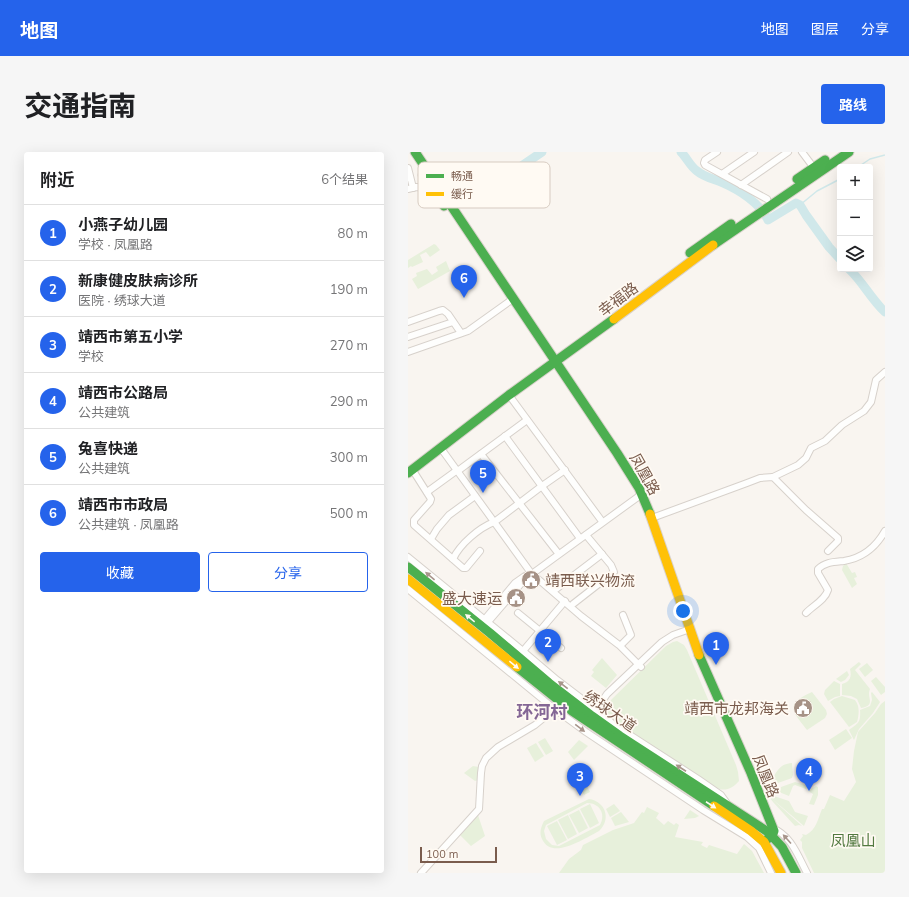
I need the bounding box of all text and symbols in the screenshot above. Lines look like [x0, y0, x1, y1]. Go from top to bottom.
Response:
text: 地图 [20, 18, 58, 42]
text: 地图 [761, 20, 789, 38]
text: 图层 [811, 20, 839, 38]
text: 分享 [861, 20, 889, 38]
button: 路线 [821, 84, 885, 124]
text: 交通指南 [24, 88, 136, 123]
legend [418, 162, 550, 208]
map controls [837, 164, 873, 272]
button: + [837, 164, 873, 200]
text: 附近 [40, 169, 74, 190]
text: 畅通 [451, 169, 473, 183]
text: 6个结果 [321, 171, 368, 187]
text: 缓行 [451, 187, 473, 201]
button: − [837, 200, 873, 236]
text: 小燕子幼儿园 [78, 215, 168, 234]
text: 1 [49, 225, 57, 241]
text: 80 m [338, 225, 368, 241]
text: 学校 · 凤凰路 [78, 236, 153, 252]
button: layers [837, 236, 873, 272]
pin: 6 [451, 265, 477, 298]
text: 新康健皮肤病诊所 [78, 271, 198, 290]
street label: 幸福路 [594, 278, 642, 320]
text: 2 [49, 281, 57, 297]
text: 190 m [330, 281, 368, 297]
text: 医院 · 绣球大道 [78, 292, 166, 308]
text: 靖西市第五小学 [78, 327, 183, 346]
text: 3 [49, 337, 57, 353]
text: 270 m [330, 337, 368, 353]
text: 学校 [78, 348, 104, 364]
text: 靖西市公路局 [78, 383, 168, 402]
text: 4 [49, 393, 57, 409]
text: 290 m [330, 393, 368, 409]
text: 公共建筑 [78, 404, 130, 420]
text: 兔喜快递 [78, 439, 138, 458]
text: 5 [49, 449, 57, 465]
text: 300 m [330, 449, 368, 465]
street label: 凤凰路 [626, 450, 664, 498]
text: 公共建筑 [78, 460, 130, 476]
pin: 5 [470, 460, 496, 493]
text: 靖西市市政局 [78, 495, 168, 514]
text: 6 [49, 505, 57, 521]
text: 500 m [330, 505, 368, 521]
text: 公共建筑 · 凤凰路 [78, 516, 179, 532]
button: 收藏 [40, 552, 200, 592]
button: 分享 [208, 552, 368, 592]
public building icon: 靖西联兴物流 [520, 569, 542, 591]
one-way arrow [425, 571, 436, 580]
place label: 靖西联兴物流 [545, 571, 635, 590]
public building icon: 盛大速运 [505, 587, 527, 609]
place label: 盛大速运 [442, 589, 502, 608]
your location [673, 601, 693, 621]
one-way arrow [465, 614, 476, 622]
pin: 2 [535, 629, 561, 662]
pin: 1 [703, 632, 729, 665]
one-way arrow [509, 661, 520, 669]
one-way arrow [558, 681, 569, 689]
street label: 绣球大道 [580, 686, 640, 736]
public building icon: 靖西市龙邦海关 [792, 697, 814, 719]
place label: 靖西市龙邦海关 [684, 699, 789, 718]
district label: 环河村 [517, 701, 568, 722]
one-way arrow [574, 724, 585, 732]
street label: 凤凰路 [749, 752, 783, 800]
pin: 4 [796, 758, 822, 791]
pin: 3 [567, 763, 593, 796]
one-way arrow [675, 764, 686, 771]
one-way arrow [706, 801, 716, 809]
park label: 凤凰山 [830, 831, 876, 850]
one-way arrow [783, 834, 792, 845]
scale bar [420, 845, 497, 864]
text: 100 m [426, 847, 458, 861]

